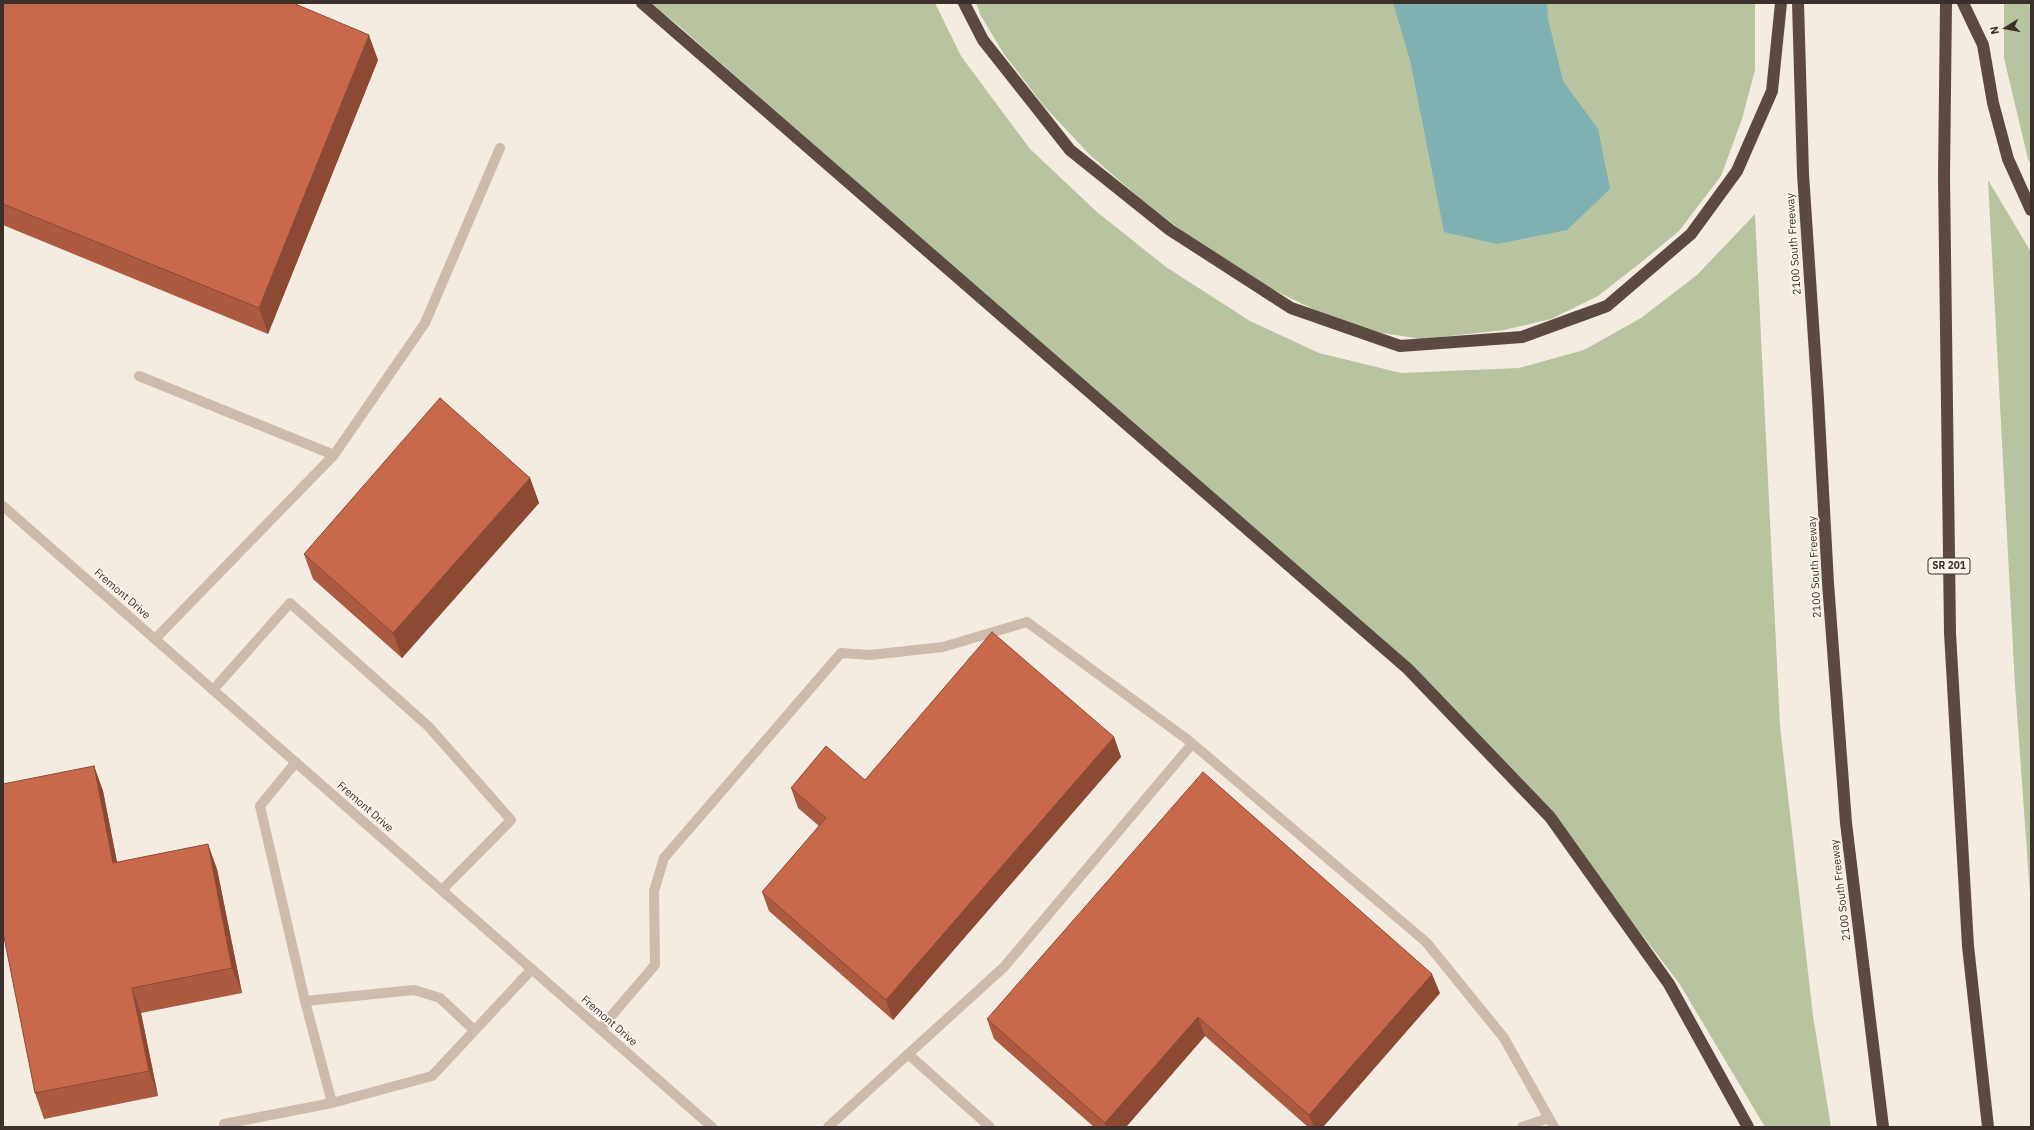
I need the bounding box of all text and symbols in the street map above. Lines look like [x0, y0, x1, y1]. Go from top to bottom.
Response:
north arrow [1986, 8, 2026, 48]
text: N [1987, 25, 2002, 36]
street label: 2100 South Freeway [1784, 193, 1804, 295]
street label: 2100 South Freeway [1806, 516, 1824, 618]
road number: SR 201 [1928, 558, 1970, 574]
street label: Fremont Drive [91, 566, 153, 622]
street label: Fremont Drive [334, 779, 396, 835]
street label: 2100 South Freeway [1828, 839, 1854, 941]
street label: Fremont Drive [578, 993, 640, 1049]

